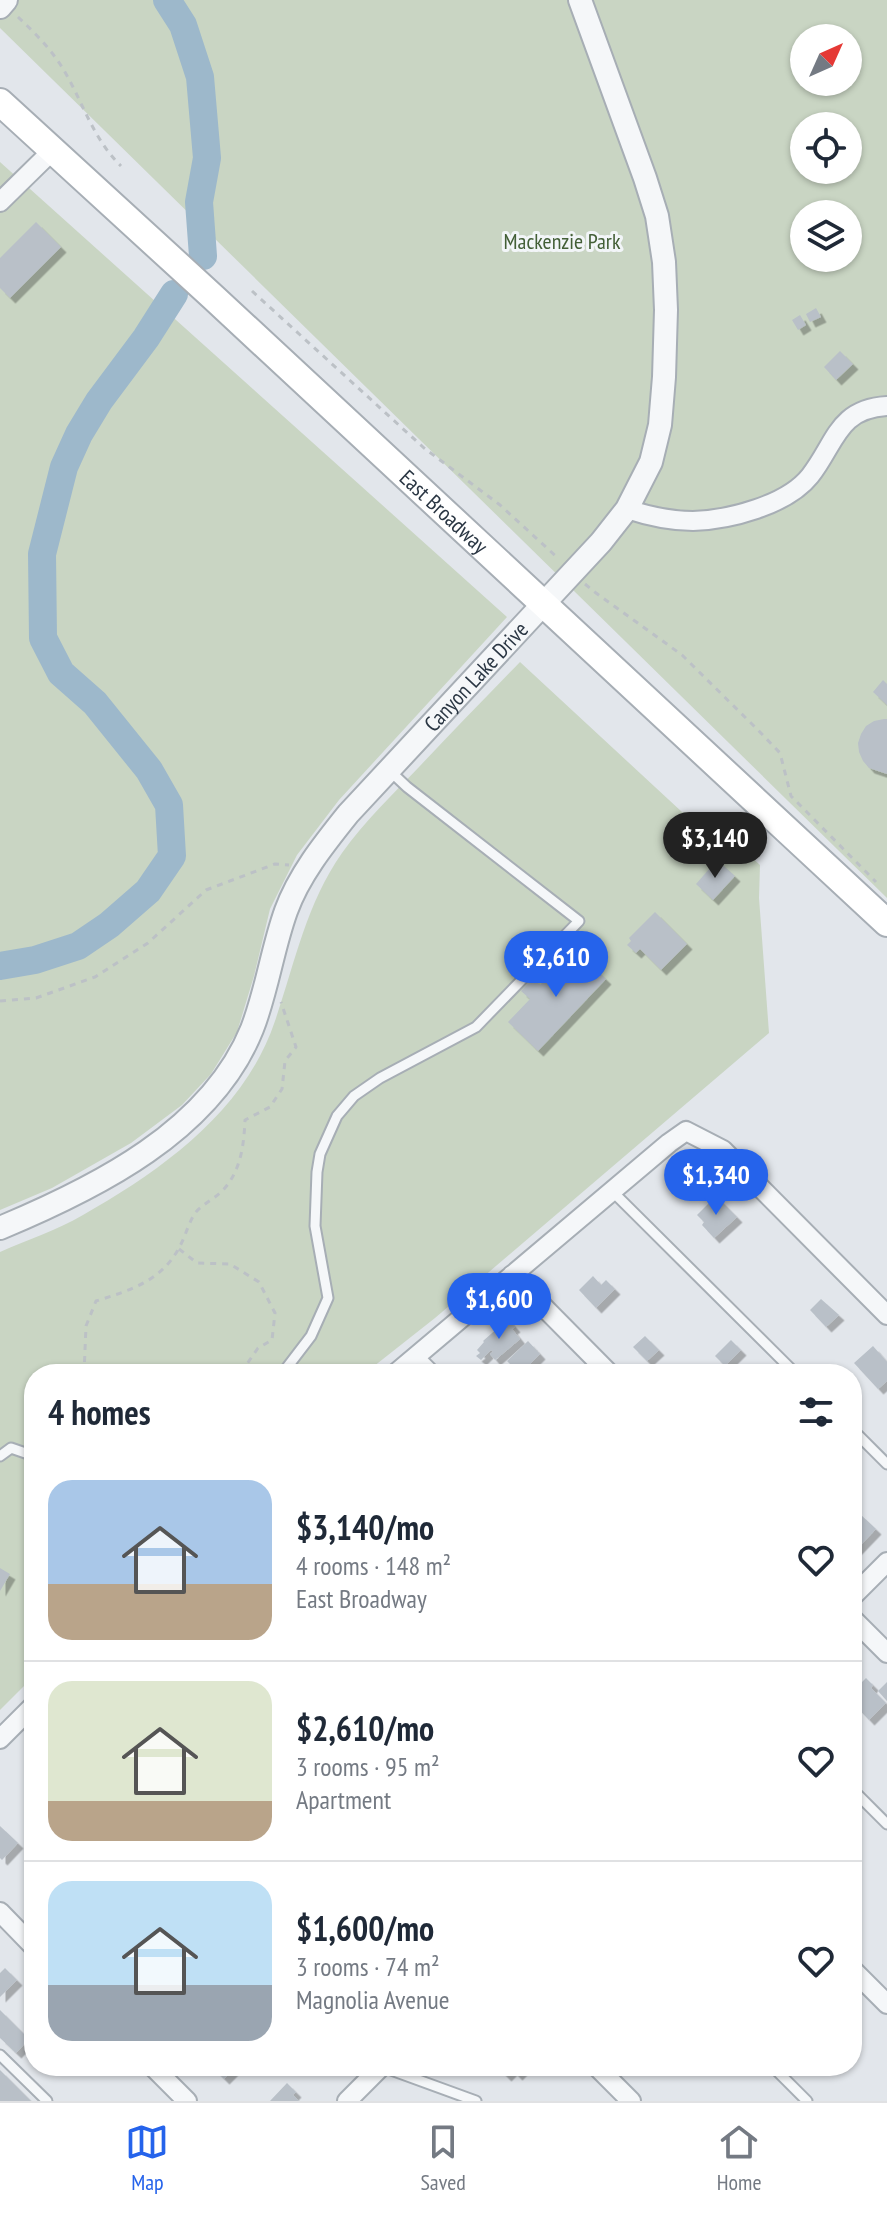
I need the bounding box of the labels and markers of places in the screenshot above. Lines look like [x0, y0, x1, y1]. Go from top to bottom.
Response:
pin: $3,140 [650, 812, 780, 880]
pin: $2,610 [491, 931, 621, 999]
pin: $1,340 [651, 1149, 781, 1217]
pin: $1,600 [434, 1273, 564, 1341]

